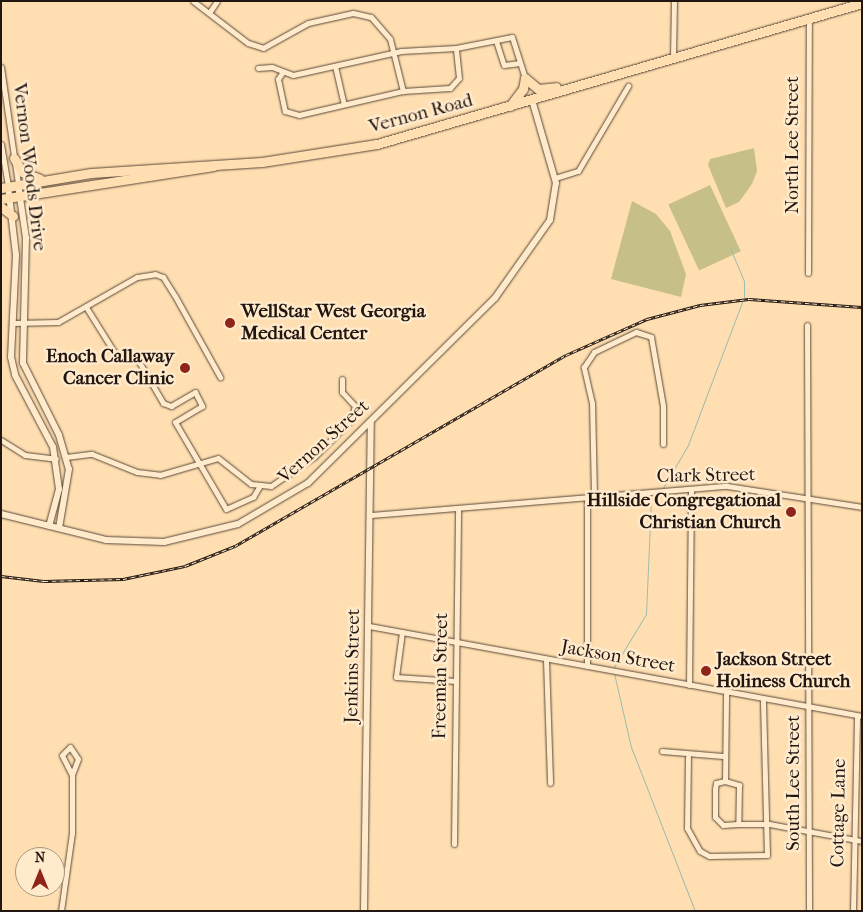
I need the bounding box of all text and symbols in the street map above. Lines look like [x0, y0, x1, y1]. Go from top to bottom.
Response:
street label: North Lee Street [782, 76, 804, 214]
street label: Vernon Woods Drive [7, 82, 51, 252]
street label: Vernon Road [367, 89, 475, 139]
place label: WellStar West Georgia Medical Center [241, 301, 425, 345]
marker: WellStar West Georgia Medical Center [223, 316, 237, 330]
place label: Enoch Callaway Cancer Clinic [46, 346, 174, 390]
marker: Enoch Callaway Cancer Clinic [178, 361, 192, 375]
street label: Vernon Street [274, 395, 374, 489]
street label: Clark Street [656, 464, 756, 488]
place label: Hillside Congregational Christian Church [587, 490, 781, 534]
marker: Hillside Congregational Christian Church [785, 506, 797, 518]
street label: Jenkins Street [341, 608, 365, 724]
street label: Freeman Street [428, 612, 454, 740]
street label: Jackson Street [559, 636, 677, 678]
place label: Jackson Street Holiness Church [716, 649, 851, 693]
marker: Jackson Street Holiness Church [700, 665, 712, 677]
street label: South Lee Street [783, 715, 805, 851]
street label: Cottage Lane [827, 758, 851, 868]
north arrow [15, 847, 65, 897]
text: N [35, 849, 45, 866]

